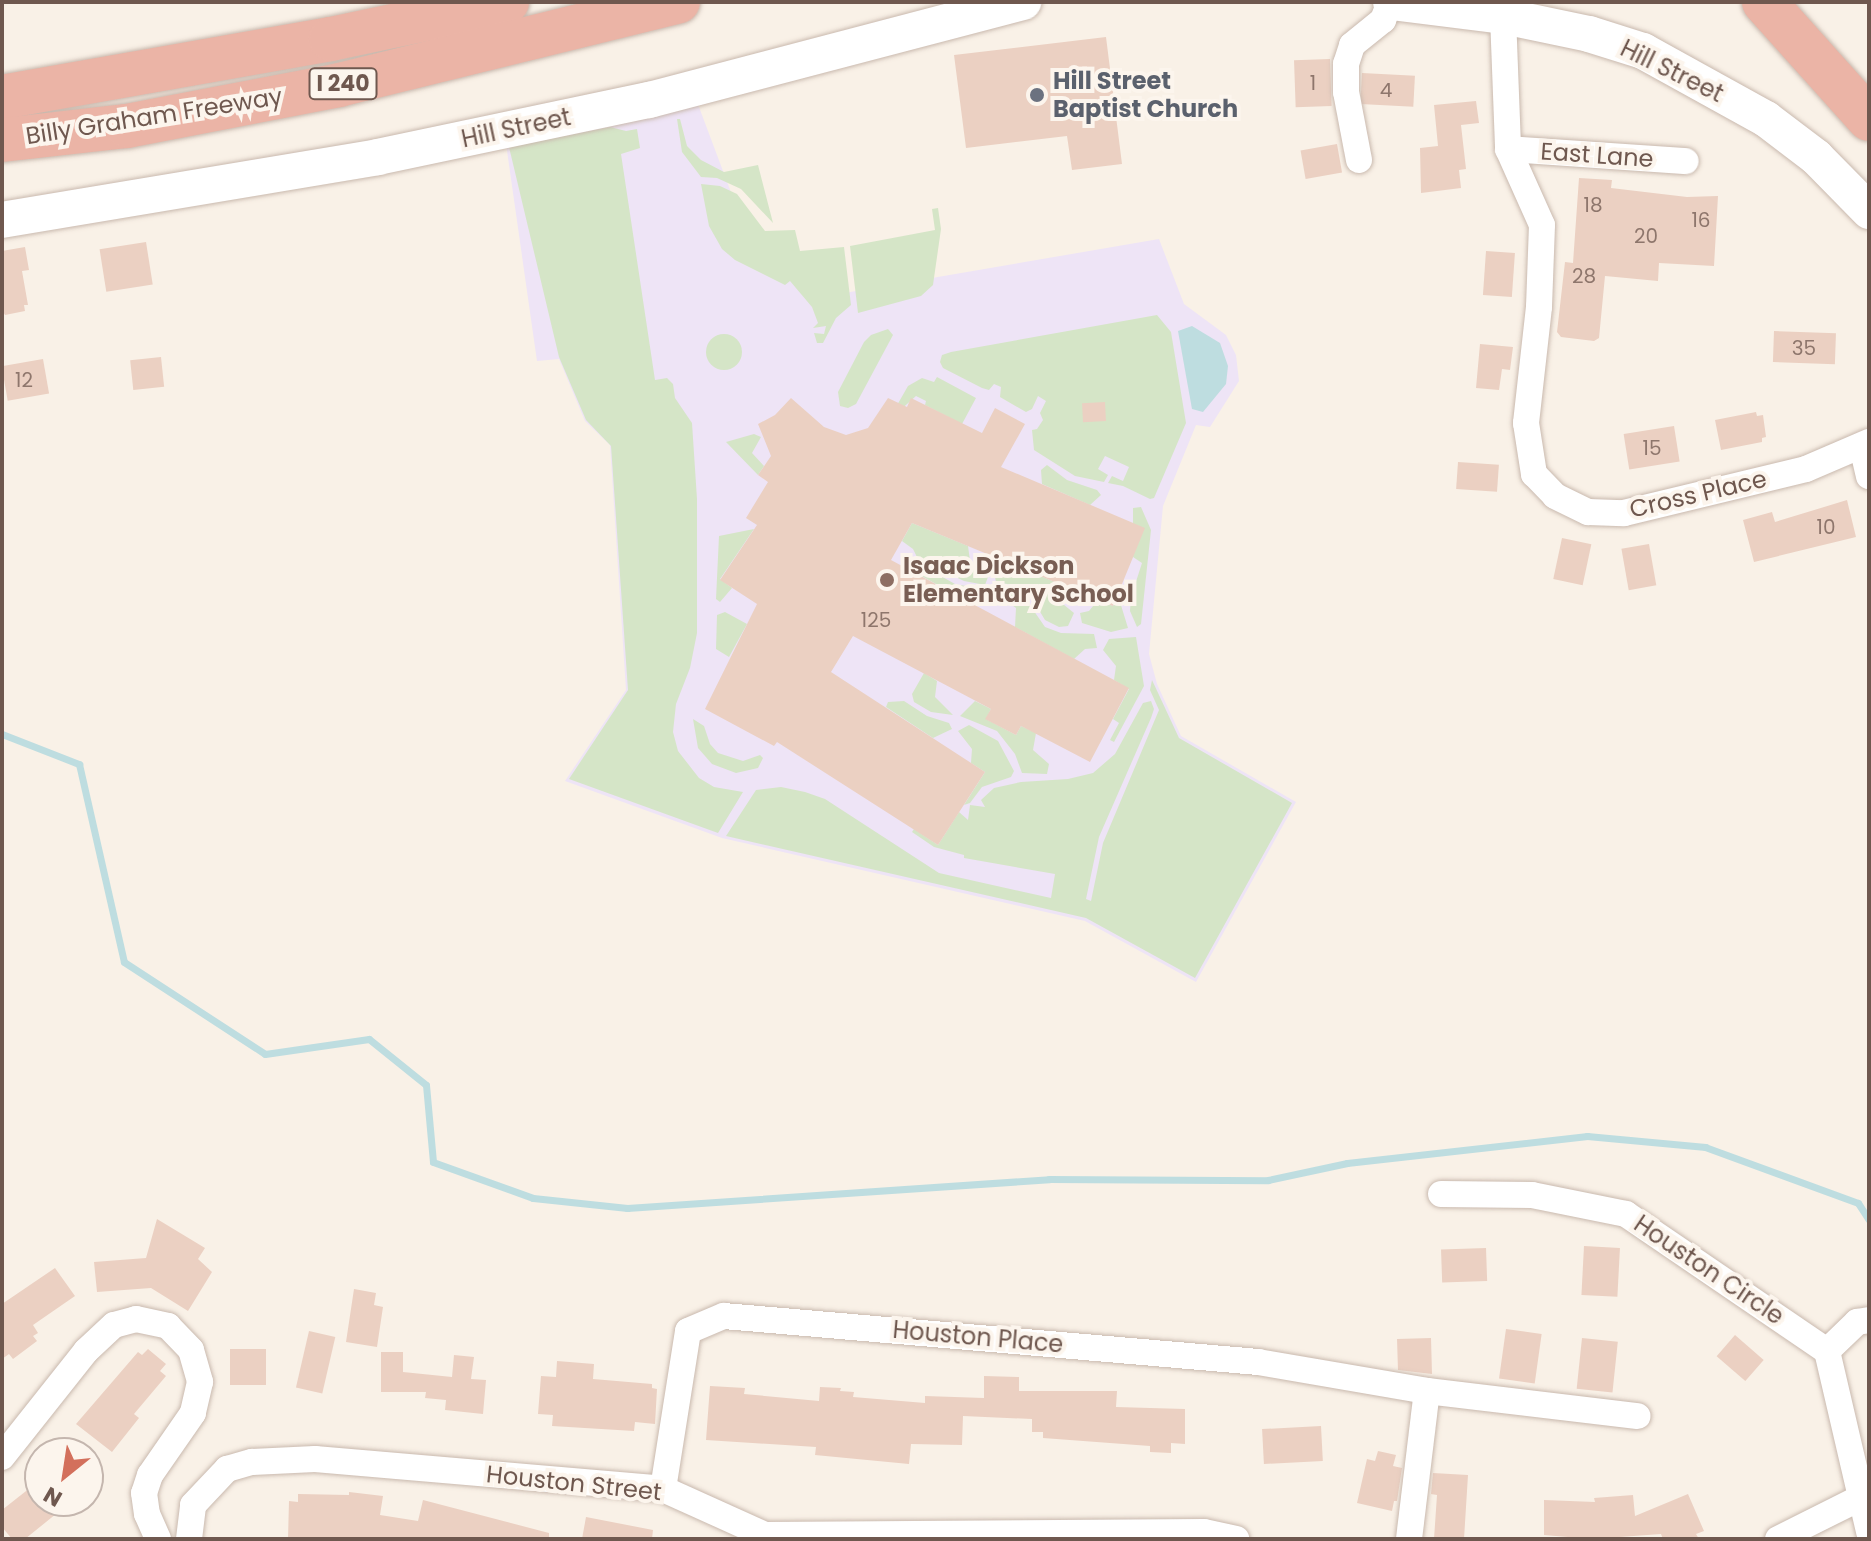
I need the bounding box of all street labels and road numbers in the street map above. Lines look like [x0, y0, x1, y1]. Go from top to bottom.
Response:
street label: Hill Street [1616, 34, 1728, 108]
road number: I 240 [307, 66, 379, 102]
street label: Billy Graham Freeway [24, 82, 284, 150]
street label: Hill Street [459, 102, 573, 154]
street label: East Lane [1540, 137, 1654, 173]
street label: Cross Place [1627, 464, 1769, 524]
street label: Houston Circle [1629, 1209, 1789, 1331]
street label: Houston Place [891, 1315, 1065, 1359]
street label: Houston Street [485, 1459, 663, 1507]

